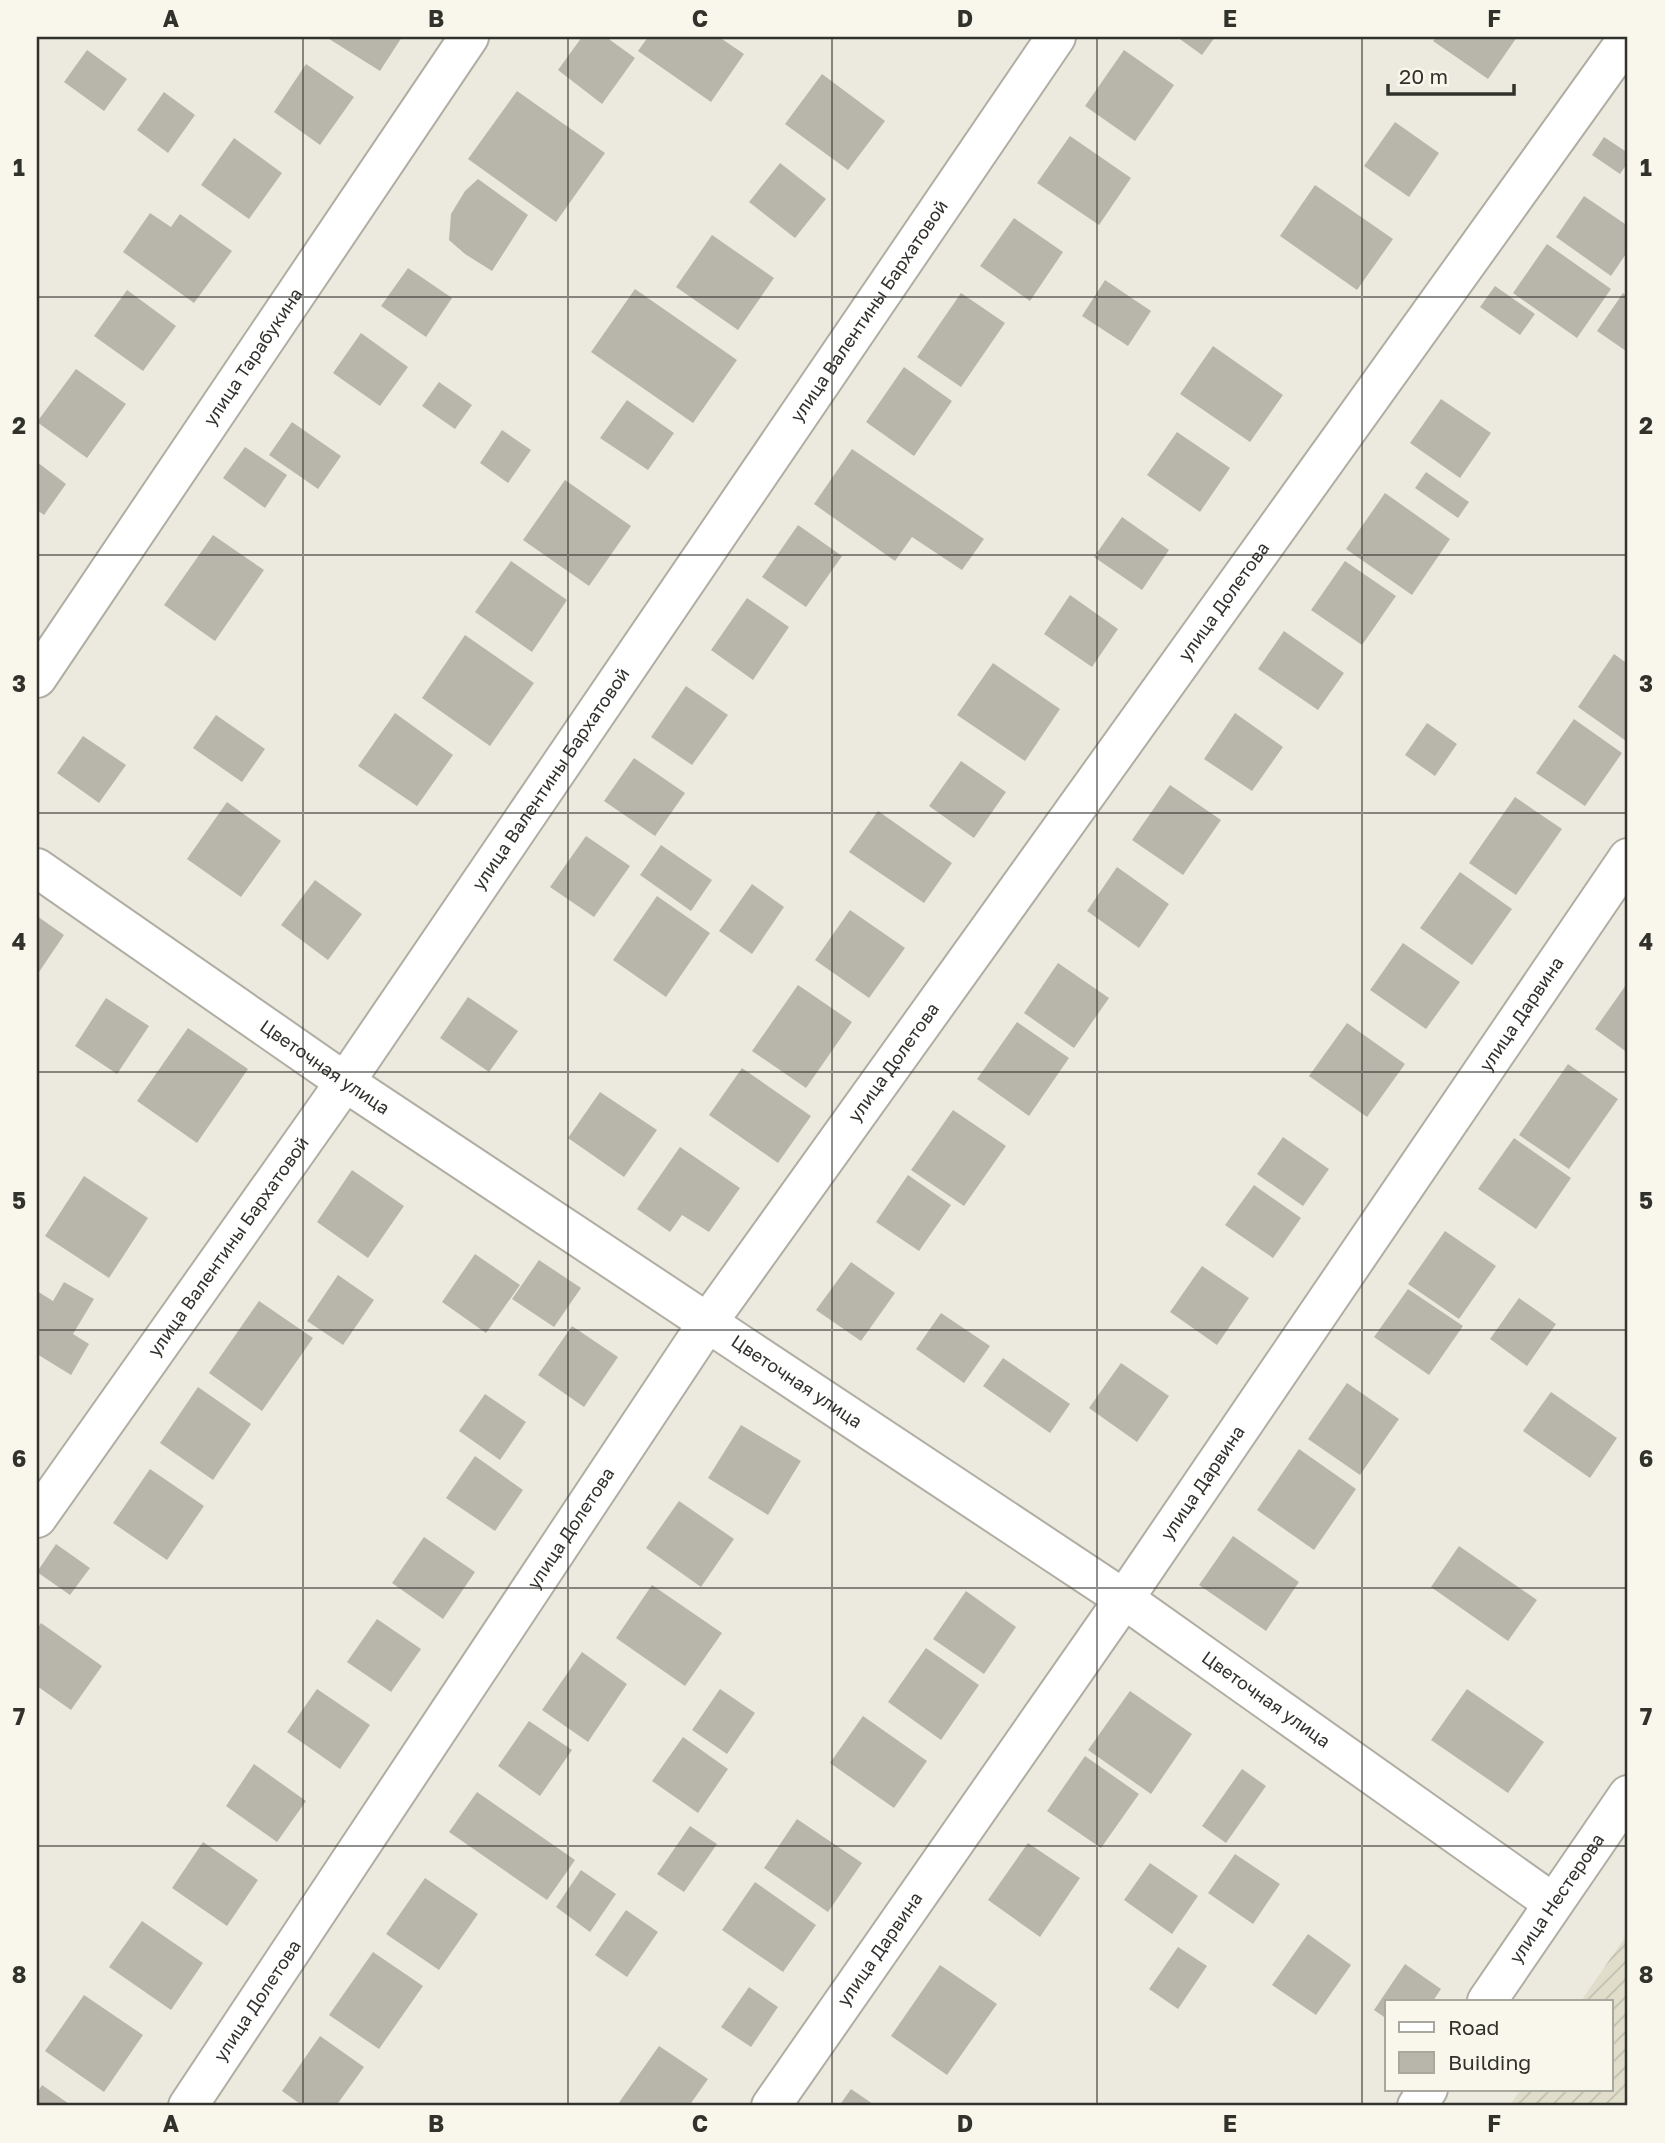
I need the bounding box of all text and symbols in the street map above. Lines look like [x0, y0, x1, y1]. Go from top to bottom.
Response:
text: A [163, 4, 180, 32]
text: B [428, 4, 444, 32]
text: C [692, 4, 708, 32]
text: D [957, 4, 973, 32]
text: E [1223, 4, 1237, 32]
text: F [1487, 4, 1501, 32]
scale bar [1388, 52, 1514, 96]
text: 20 m [1399, 63, 1448, 89]
text: 1 [13, 153, 25, 181]
text: 1 [1640, 153, 1652, 181]
street label: улица Валентины Бархатовой [785, 195, 952, 426]
street label: улица Тарабукина [198, 284, 307, 430]
text: 2 [12, 411, 26, 439]
text: 2 [1639, 411, 1653, 439]
street label: улица Долетова [1173, 537, 1273, 665]
street label: улица Валентины Бархатовой [467, 663, 633, 894]
text: 3 [12, 669, 26, 697]
text: 3 [1639, 669, 1653, 697]
text: 4 [12, 927, 26, 955]
text: 4 [1639, 927, 1653, 955]
street label: улица Дарвина [1474, 952, 1568, 1075]
street label: улица Долетова [843, 998, 943, 1126]
street label: Цветочная улица [256, 1014, 394, 1119]
street label: улица Валентины Бархатовой [143, 1132, 313, 1360]
text: 5 [12, 1186, 26, 1214]
text: 5 [1639, 1186, 1653, 1214]
street label: Цветочная улица [728, 1330, 867, 1432]
street label: улица Дарвина [1155, 1421, 1249, 1544]
text: 6 [12, 1444, 26, 1472]
text: 6 [1639, 1444, 1653, 1472]
street label: улица Долетова [522, 1463, 618, 1593]
street label: Цветочная улица [1198, 1646, 1335, 1752]
text: 7 [13, 1702, 25, 1730]
text: 7 [1640, 1702, 1652, 1730]
street label: улица Нестерова [1504, 1829, 1608, 1967]
street label: улица Дарвина [832, 1887, 927, 2010]
street label: улица Долетова [209, 1935, 305, 2065]
text: 8 [12, 1960, 26, 1988]
text: 8 [1639, 1960, 1653, 1988]
legend [1385, 2000, 1612, 2090]
text: Road [1448, 2014, 1499, 2040]
text: Building [1448, 2049, 1531, 2075]
text: A [163, 2109, 180, 2137]
text: B [428, 2109, 444, 2137]
text: C [692, 2109, 708, 2137]
text: D [957, 2109, 973, 2137]
text: E [1223, 2109, 1237, 2137]
text: F [1487, 2109, 1501, 2137]

